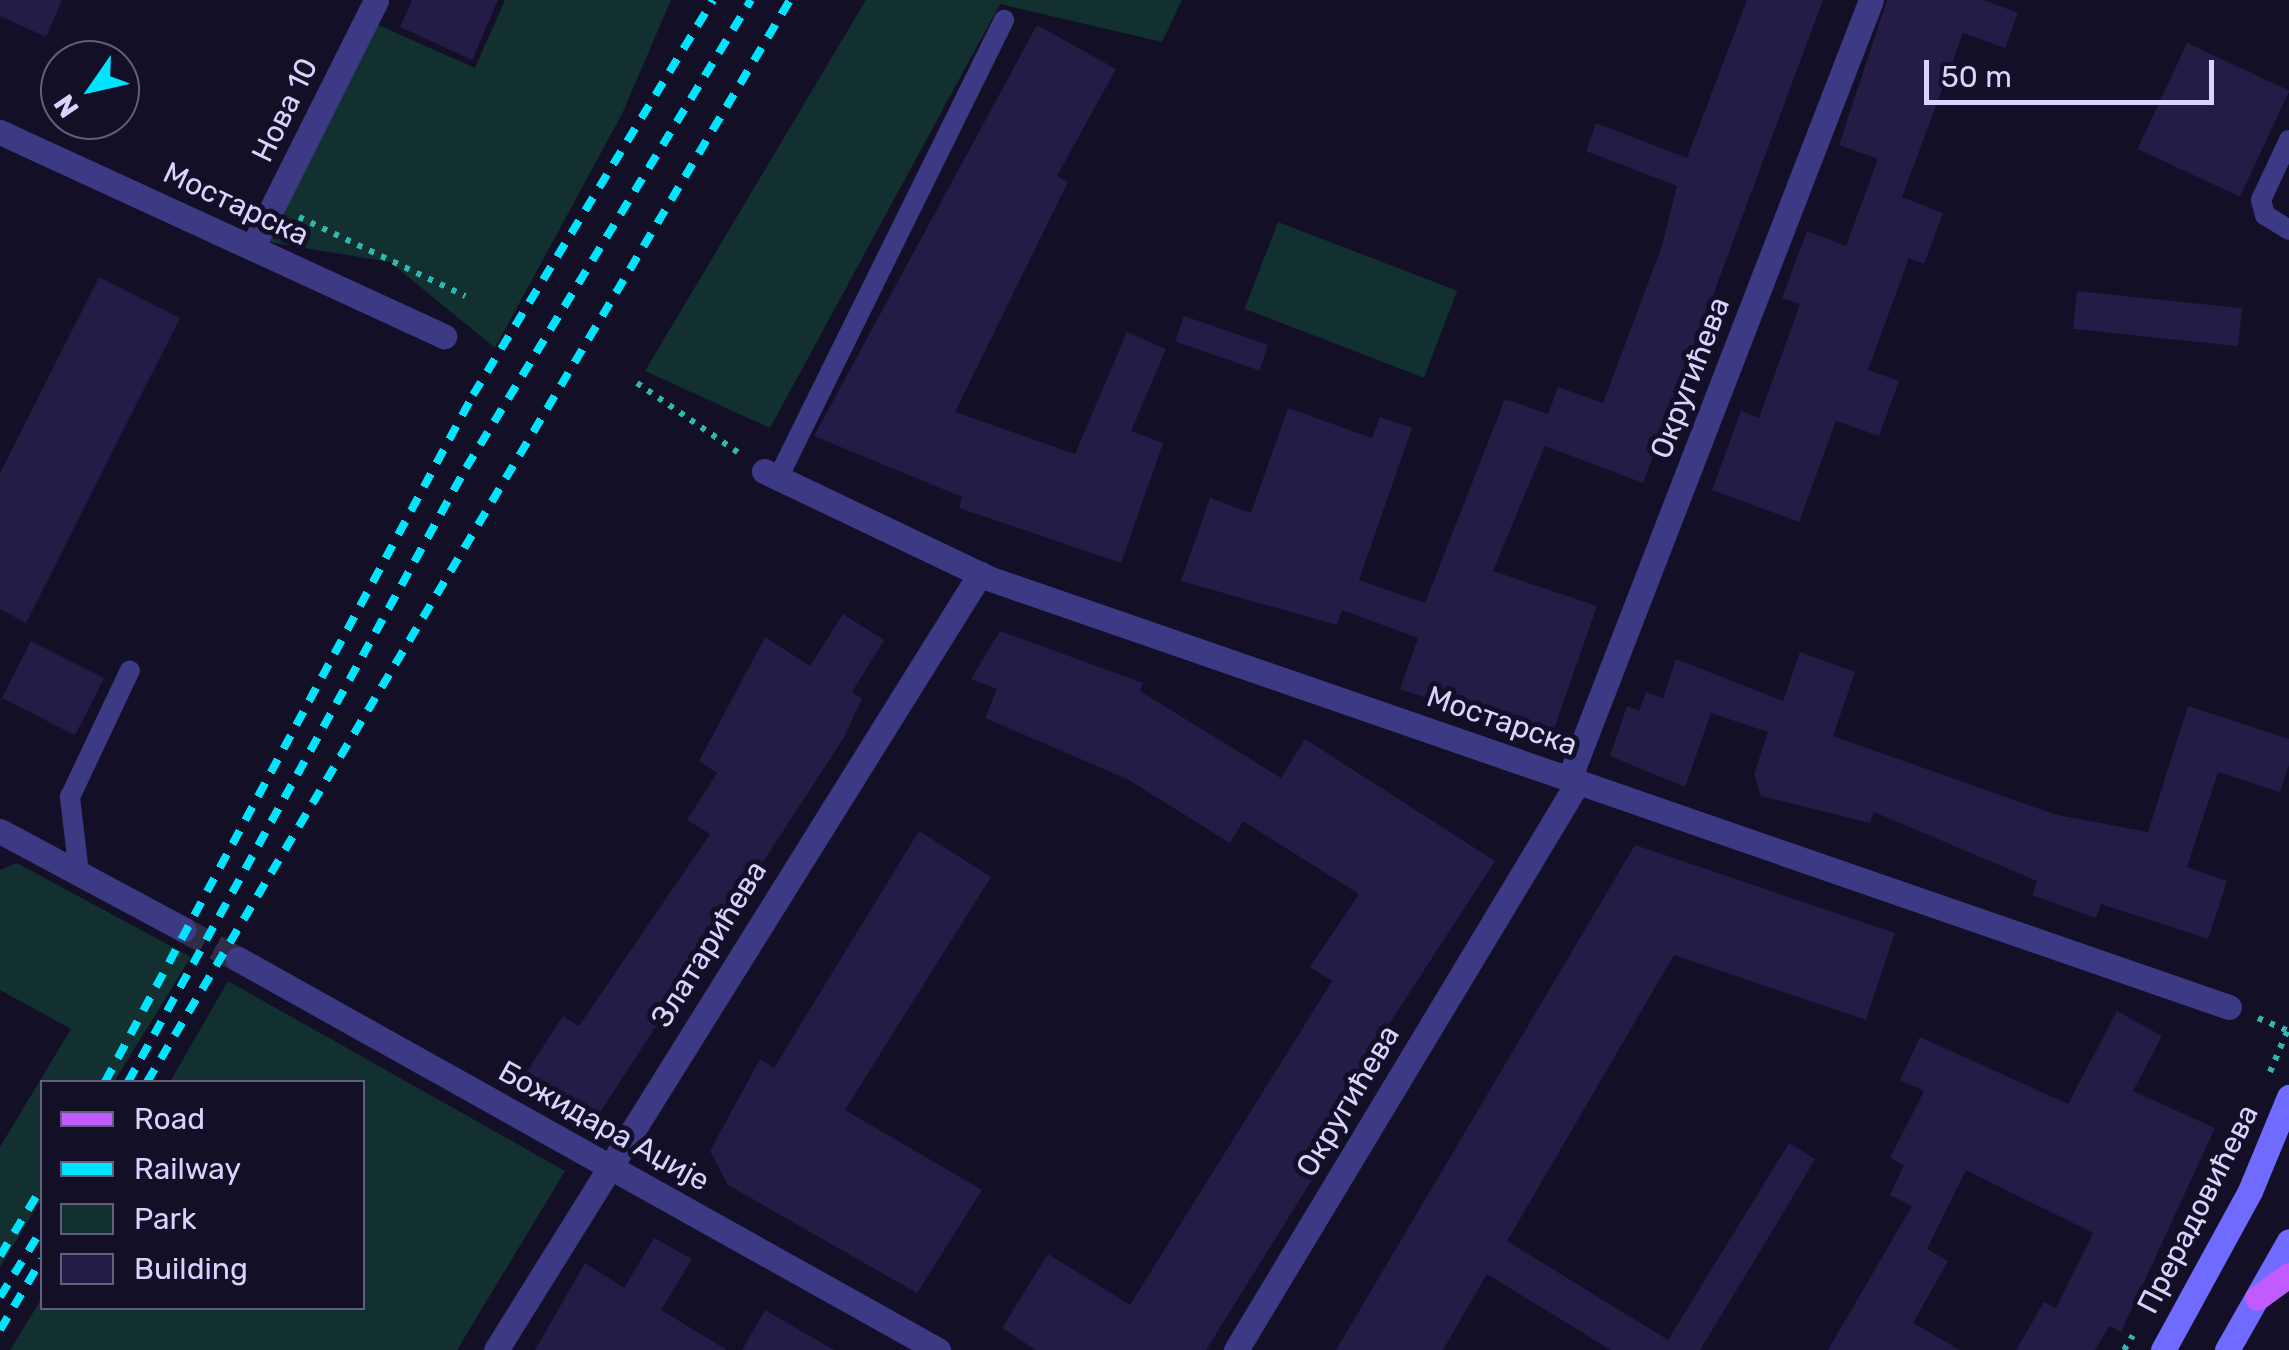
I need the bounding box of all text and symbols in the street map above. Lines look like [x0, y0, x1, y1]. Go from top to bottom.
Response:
north arrow [40, 40, 140, 140]
scale bar [1929, 40, 2219, 102]
street label: Нова 10 [244, 52, 326, 168]
text: 50 m [1941, 59, 2012, 95]
text: N [47, 88, 86, 124]
street label: Мостарска [157, 155, 315, 253]
street label: Округићева [1643, 292, 1737, 464]
street label: Мостарска [1422, 678, 1582, 764]
street label: Златарићева [644, 854, 774, 1034]
street label: Округићева [1289, 1019, 1407, 1183]
street label: Божидара Аџије [492, 1053, 716, 1199]
legend [40, 1080, 365, 1310]
street label: Прерадовићева [2130, 1099, 2266, 1319]
text: Road [134, 1101, 205, 1137]
text: Railway [134, 1151, 241, 1187]
text: Park [134, 1201, 196, 1237]
text: Building [134, 1251, 248, 1287]

